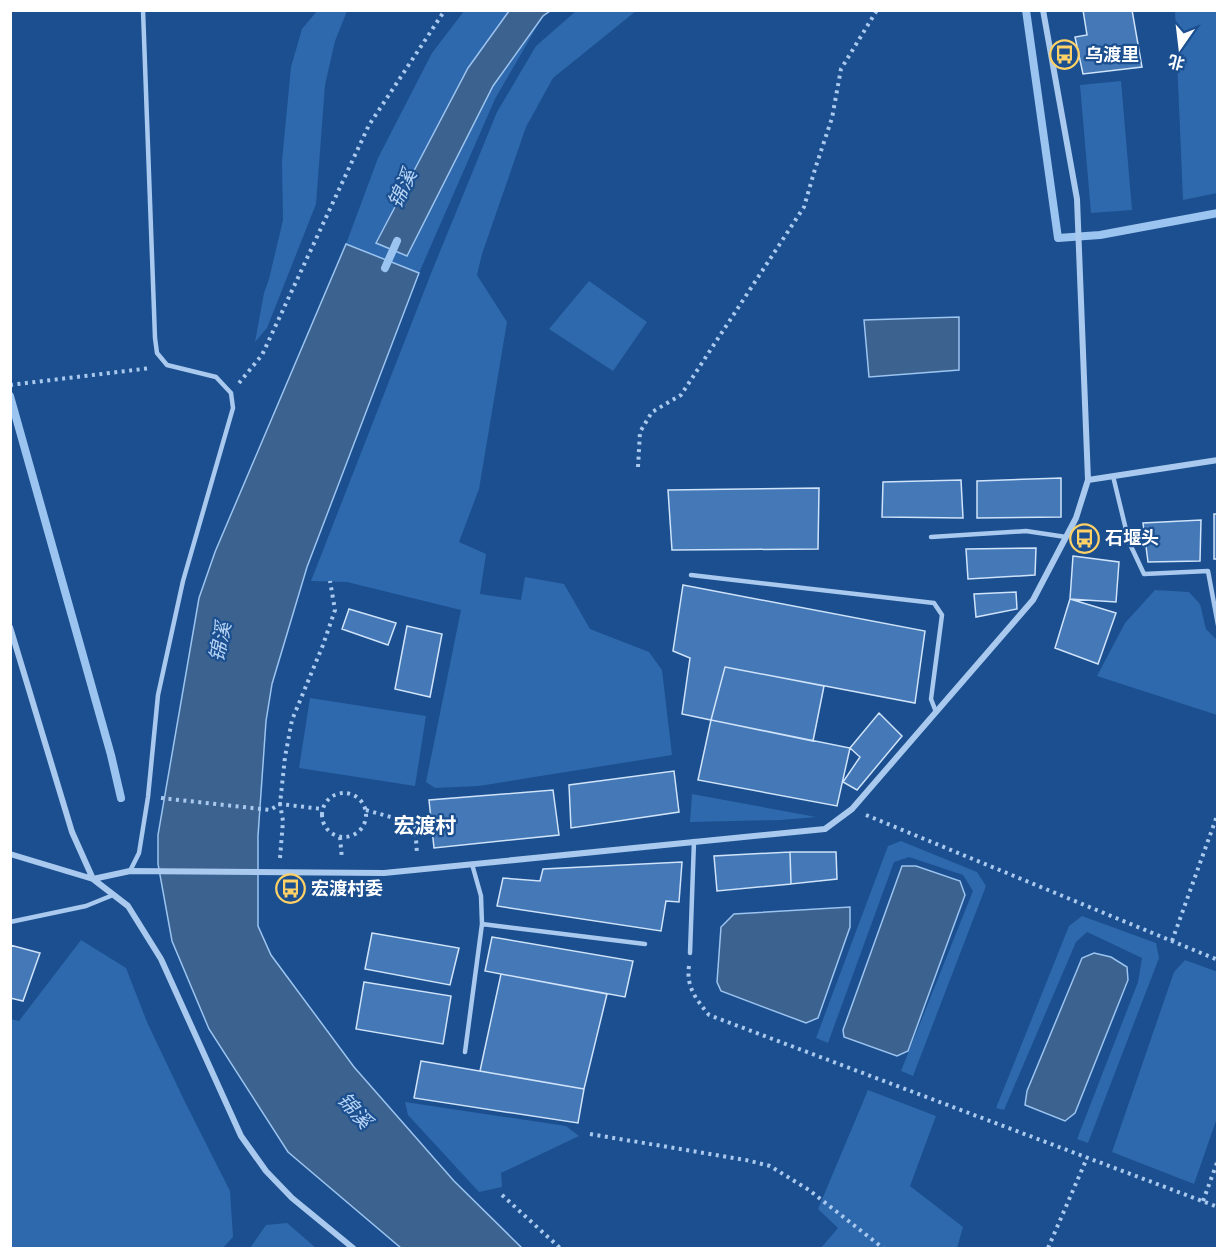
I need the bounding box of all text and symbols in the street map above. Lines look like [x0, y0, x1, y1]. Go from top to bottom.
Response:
north arrow [1150, 18, 1210, 78]
bus stop icon: 乌渡里 [1048, 39, 1080, 71]
place label: 乌渡里 [1085, 44, 1139, 66]
text: 北 [1166, 50, 1187, 73]
water label: 锦溪 [384, 164, 423, 212]
bus stop icon: 石堰头 [1068, 522, 1100, 554]
place label: 石堰头 [1105, 527, 1159, 549]
water label: 锦溪 [205, 618, 237, 664]
district label: 宏渡村 [394, 814, 457, 839]
bus stop icon: 宏渡村委 [274, 873, 306, 905]
place label: 宏渡村委 [311, 878, 383, 900]
water label: 锦溪 [332, 1088, 378, 1135]

